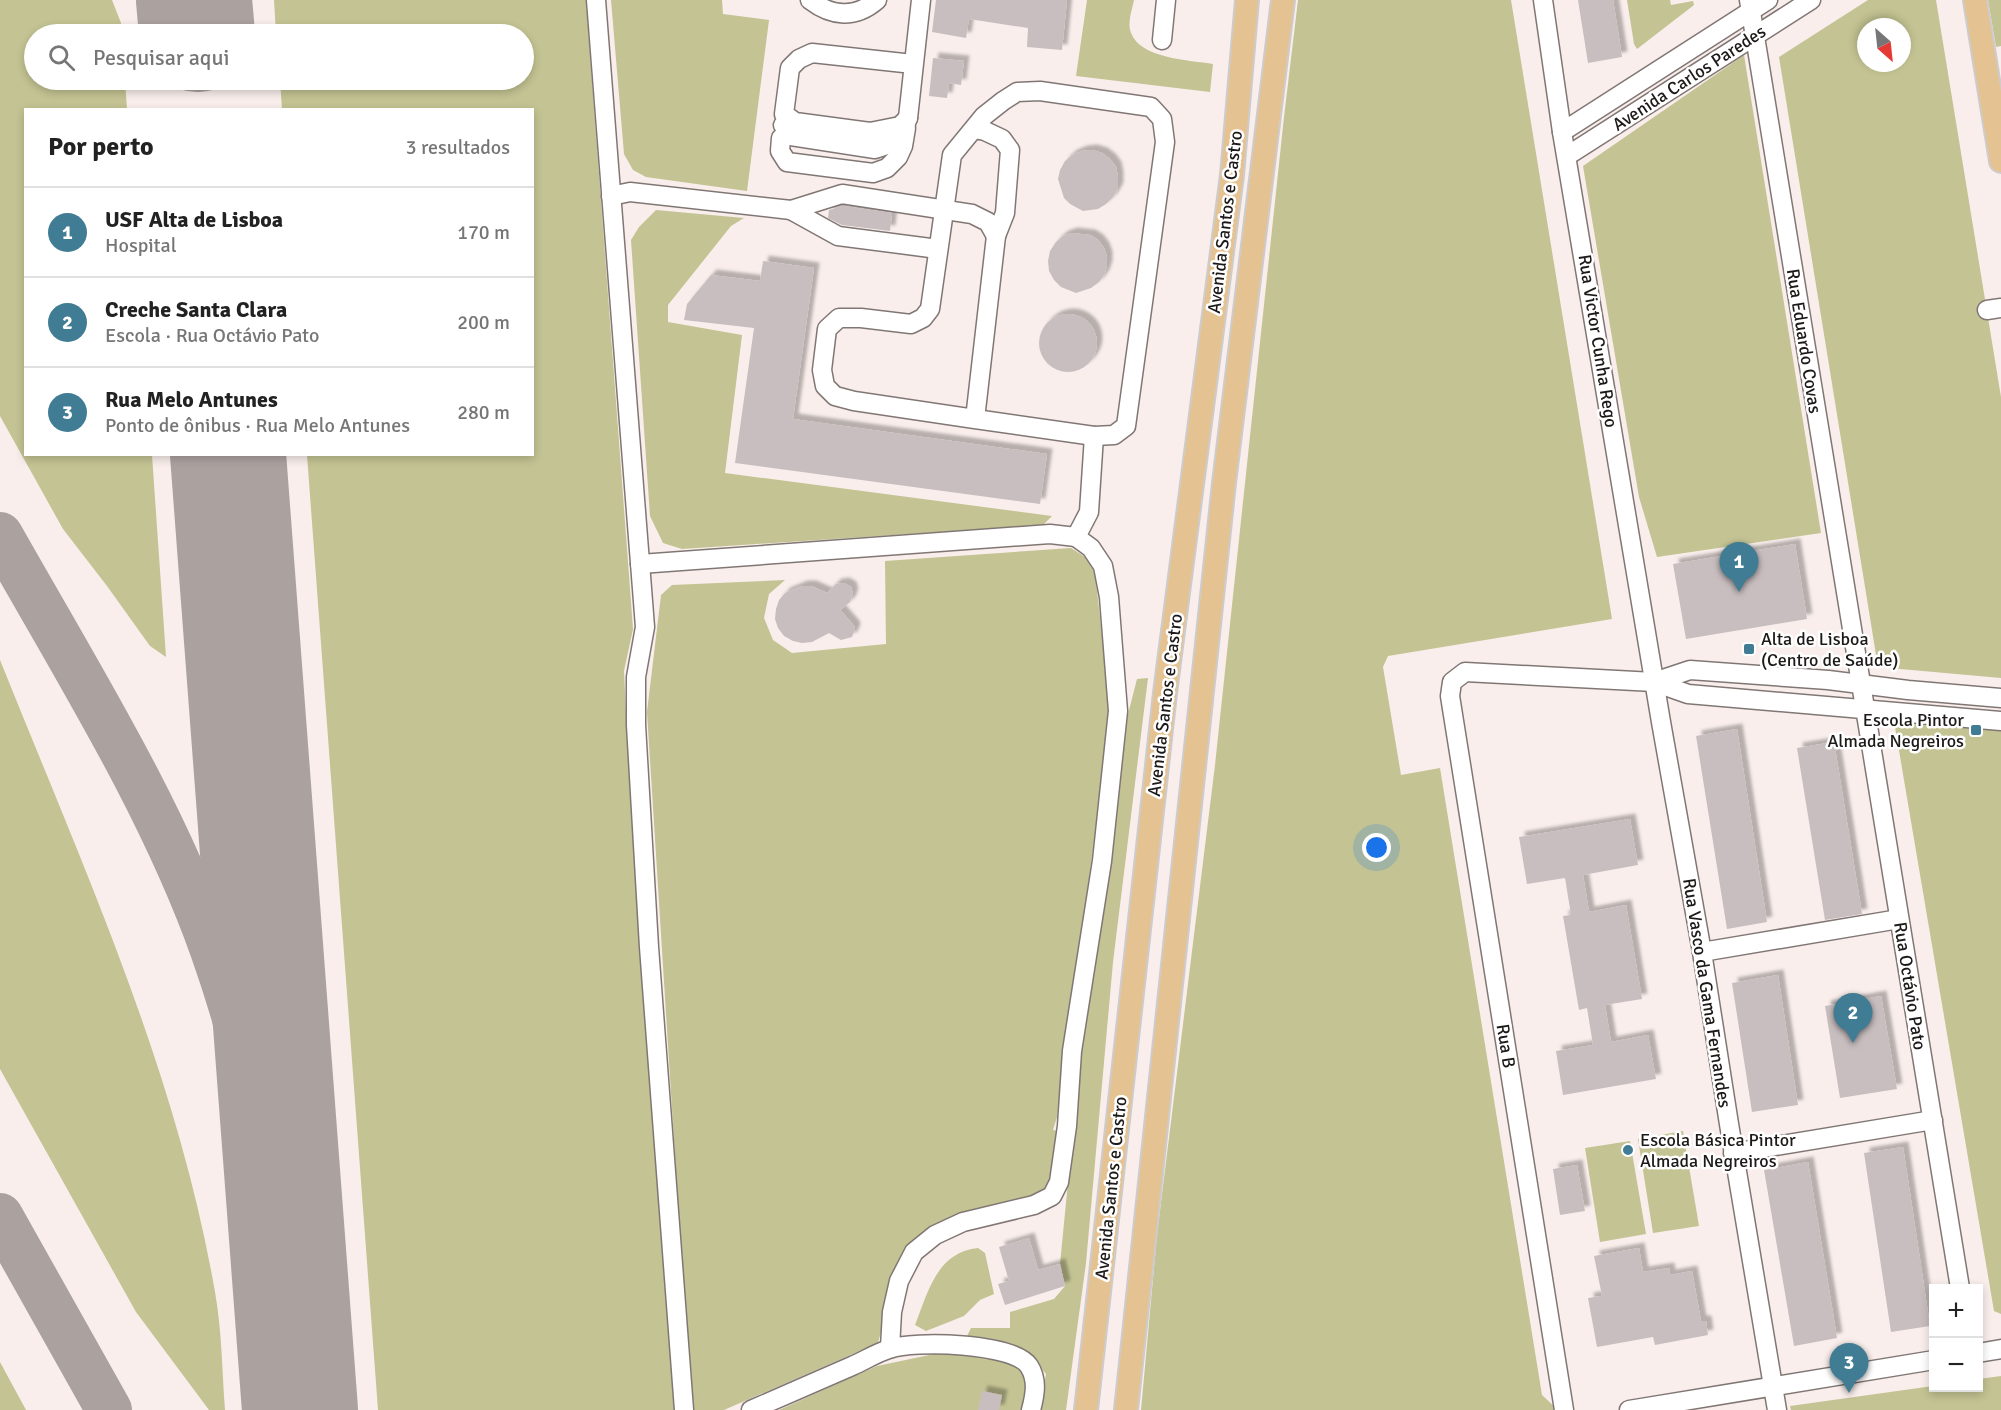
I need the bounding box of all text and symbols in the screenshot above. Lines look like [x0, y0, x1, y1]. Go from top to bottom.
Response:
north arrow [1857, 18, 1911, 72]
street label: Avenida Carlos Paredes [1608, 20, 1770, 136]
search box [24, 24, 534, 90]
icon: search [45, 41, 78, 74]
text: Pesquisar aqui [93, 44, 229, 71]
street label: Avenida Santos e Castro [1203, 129, 1247, 315]
text: Por perto [48, 131, 154, 163]
text: 3 resultados [406, 135, 510, 160]
text: USF Alta de Lisboa [105, 206, 283, 233]
text: 1 [62, 220, 73, 245]
text: 170 m [457, 220, 510, 245]
text: Hospital [105, 233, 177, 258]
street label: Rua Victor Cunha Rego [1573, 253, 1623, 429]
street label: Rua Eduardo Covas [1782, 267, 1826, 415]
text: Creche Santa Clara [105, 296, 287, 323]
text: 2 [62, 310, 73, 335]
text: 200 m [457, 310, 510, 335]
text: Escola · Rua Octávio Pato [105, 323, 319, 348]
text: Rua Melo Antunes [105, 386, 278, 413]
text: 3 [62, 400, 73, 425]
text: 280 m [457, 400, 510, 425]
text: Ponto de ônibus · Rua Melo Antunes [105, 413, 410, 438]
pin: 1 [1720, 542, 1758, 592]
street label: Avenida Santos e Castro [1143, 612, 1187, 798]
place label: Alta de Lisboa (Centro de Saúde) [1761, 628, 1898, 671]
marker: Alta de Lisboa (Centro de Saúde) [1742, 642, 1756, 656]
place label: Escola Pintor Almada Negreiros [1827, 709, 1964, 752]
marker: Escola Pintor Almada Negreiros [1969, 723, 1983, 737]
your location [1362, 833, 1391, 862]
street label: Rua Vasco da Gama Fernandes [1678, 877, 1736, 1109]
street label: Rua Octávio Pato [1889, 920, 1931, 1052]
pin: 2 [1834, 994, 1872, 1043]
street label: Rua B [1492, 1022, 1520, 1070]
street label: Avenida Santos e Castro [1090, 1095, 1132, 1281]
place label: Escola Básica Pintor Almada Negreiros [1640, 1129, 1796, 1172]
marker: Escola Básica Pintor Almada Negreiros [1621, 1143, 1635, 1157]
map controls [1929, 1284, 1983, 1392]
button: + [1929, 1284, 1983, 1338]
button: − [1929, 1338, 1983, 1392]
pin: 3 [1830, 1344, 1868, 1393]

